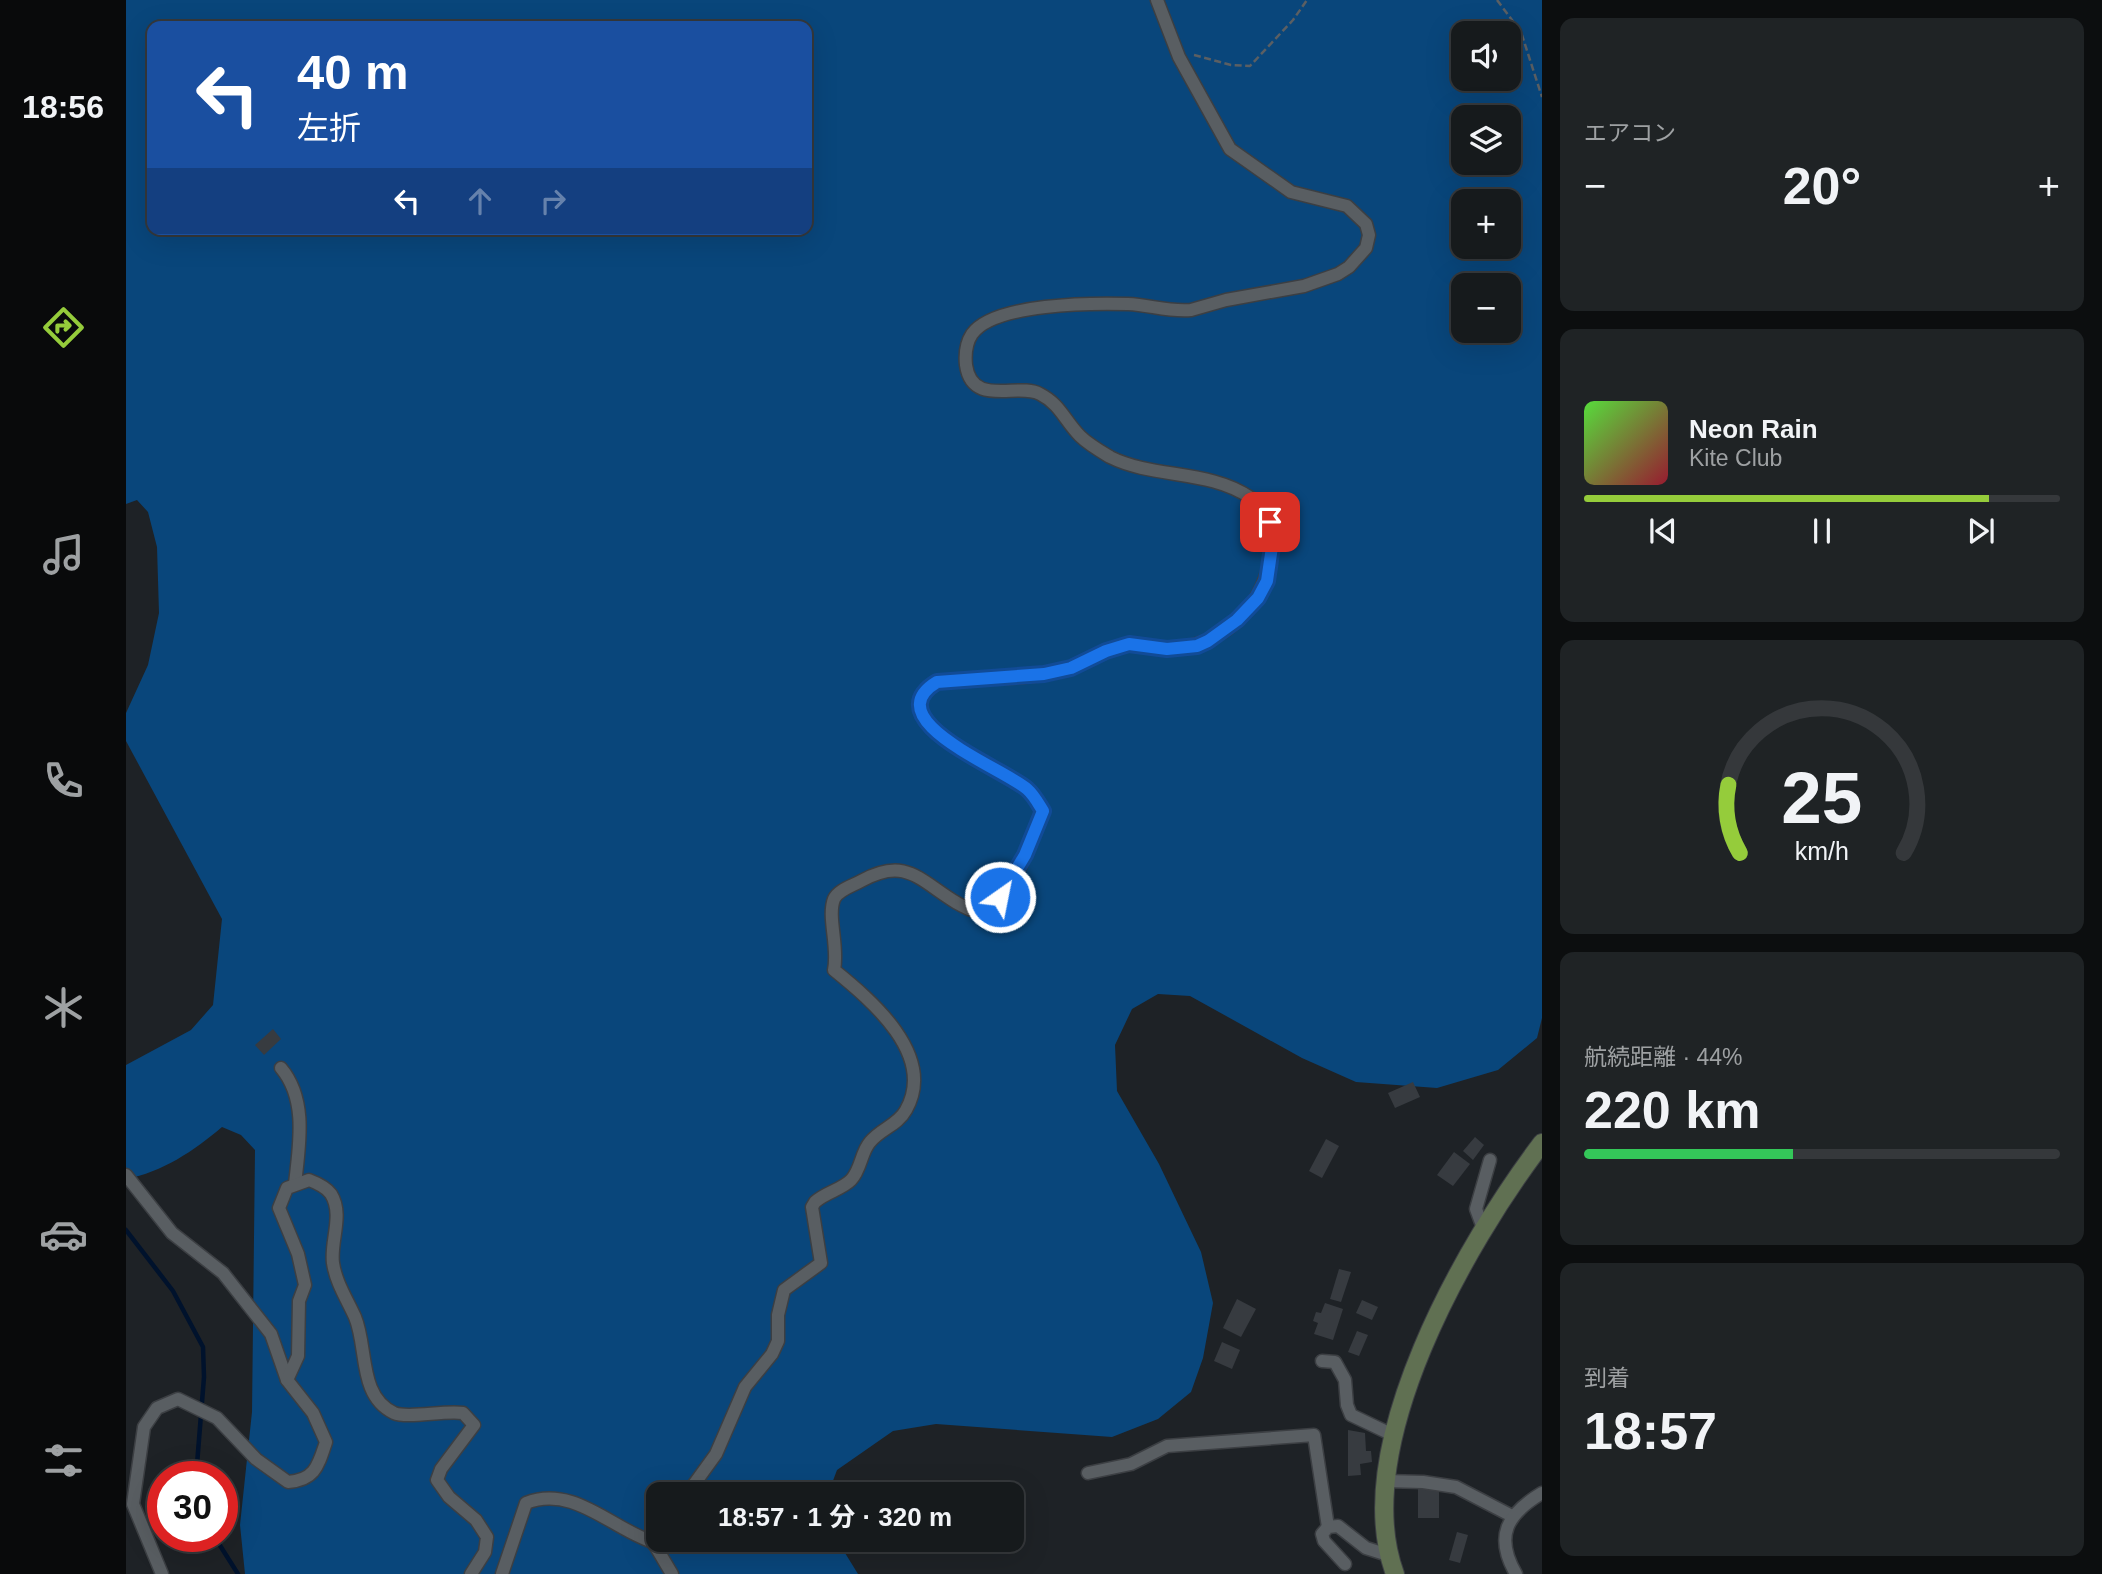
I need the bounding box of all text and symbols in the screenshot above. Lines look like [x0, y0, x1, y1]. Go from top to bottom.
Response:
map controls [1451, 21, 1521, 343]
button: sound [1451, 21, 1521, 91]
text: 40 m [297, 45, 409, 99]
icon: left [182, 49, 273, 140]
text: 18:56 [22, 89, 104, 125]
button: layers [1451, 105, 1521, 175]
text: 左折 [297, 110, 361, 146]
text: エアコン [1584, 120, 1676, 146]
text: 20° [1783, 157, 1861, 215]
text: − [1584, 165, 1606, 207]
text: + [2038, 165, 2060, 207]
icon: left [388, 182, 426, 220]
icon: ahead [461, 182, 499, 220]
icon: right [534, 182, 572, 220]
button: + [1451, 189, 1521, 259]
button: − [1451, 273, 1521, 343]
icon: directions [39, 303, 88, 352]
text: Neon Rain [1689, 414, 1818, 444]
text: Kite Club [1689, 445, 1782, 471]
pin [1240, 492, 1300, 552]
icon: arrive [1251, 503, 1289, 541]
icon: previous [1644, 512, 1682, 550]
icon: pause [1803, 512, 1841, 550]
icon: next [1962, 512, 2000, 550]
icon: music [39, 530, 88, 579]
icon: phone [39, 756, 88, 805]
text: 25 [1782, 757, 1862, 838]
text: km/h [1795, 837, 1849, 865]
position arrow [963, 860, 1037, 934]
icon: climate [39, 983, 88, 1032]
text: 航続距離 · 44% [1584, 1044, 1742, 1070]
text: 220 km [1584, 1081, 1760, 1139]
icon: car [39, 1210, 88, 1259]
text: 到着 [1584, 1365, 1630, 1391]
text: 18:57 [1584, 1402, 1717, 1460]
icon: filters [39, 1436, 88, 1485]
speed limit sign: 30 [147, 1461, 238, 1552]
text: 18:57 · 1 分 · 320 m [718, 1502, 952, 1532]

